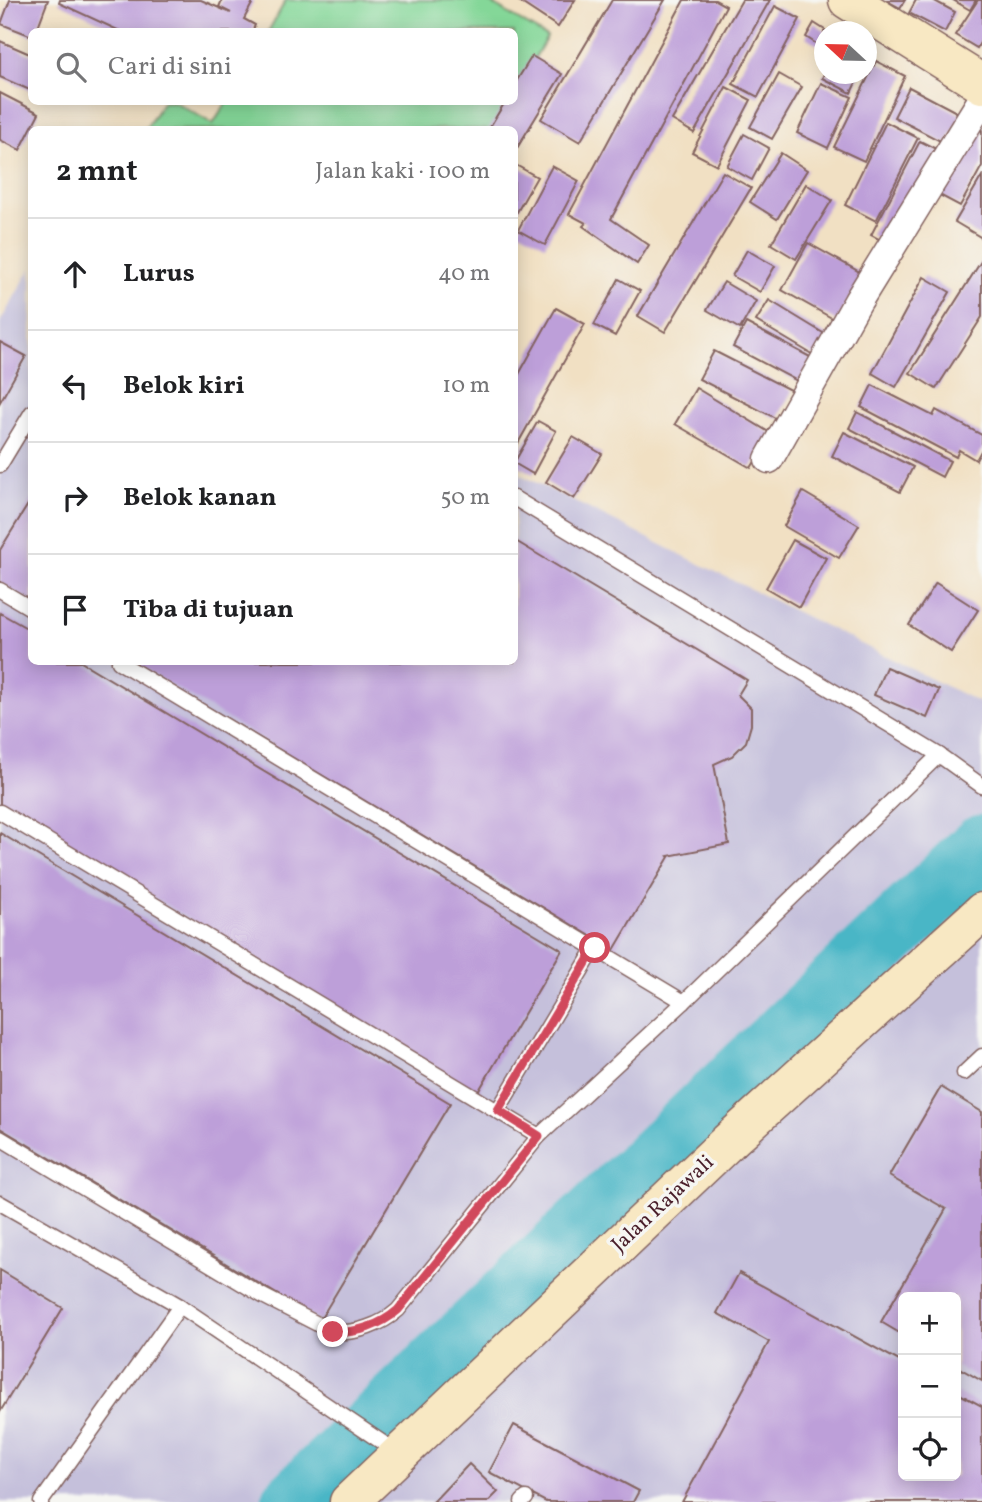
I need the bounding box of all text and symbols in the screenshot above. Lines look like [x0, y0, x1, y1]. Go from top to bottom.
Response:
north arrow [814, 21, 877, 84]
search box [28, 28, 518, 105]
icon: search [52, 48, 90, 86]
text: Cari di sini [108, 49, 232, 85]
text: 2 mnt [56, 151, 137, 193]
text: Jalan kaki · 100 m [315, 156, 490, 188]
icon: ahead [56, 255, 94, 293]
text: Lurus [123, 256, 195, 292]
text: 40 m [438, 258, 490, 290]
icon: left [56, 367, 94, 405]
text: Belok kiri [123, 368, 245, 404]
text: 10 m [442, 370, 490, 402]
icon: right [56, 479, 94, 517]
text: Belok kanan [123, 480, 277, 516]
text: 50 m [441, 482, 490, 514]
icon: arrive [56, 591, 94, 629]
text: Tiba di tujuan [123, 592, 294, 628]
route start [579, 932, 610, 963]
street label: Jalan Rajawali [605, 1149, 721, 1259]
map controls [898, 1292, 961, 1481]
button: + [898, 1292, 961, 1355]
route end [317, 1316, 348, 1347]
button: − [898, 1355, 961, 1418]
button: locate [898, 1418, 961, 1481]

